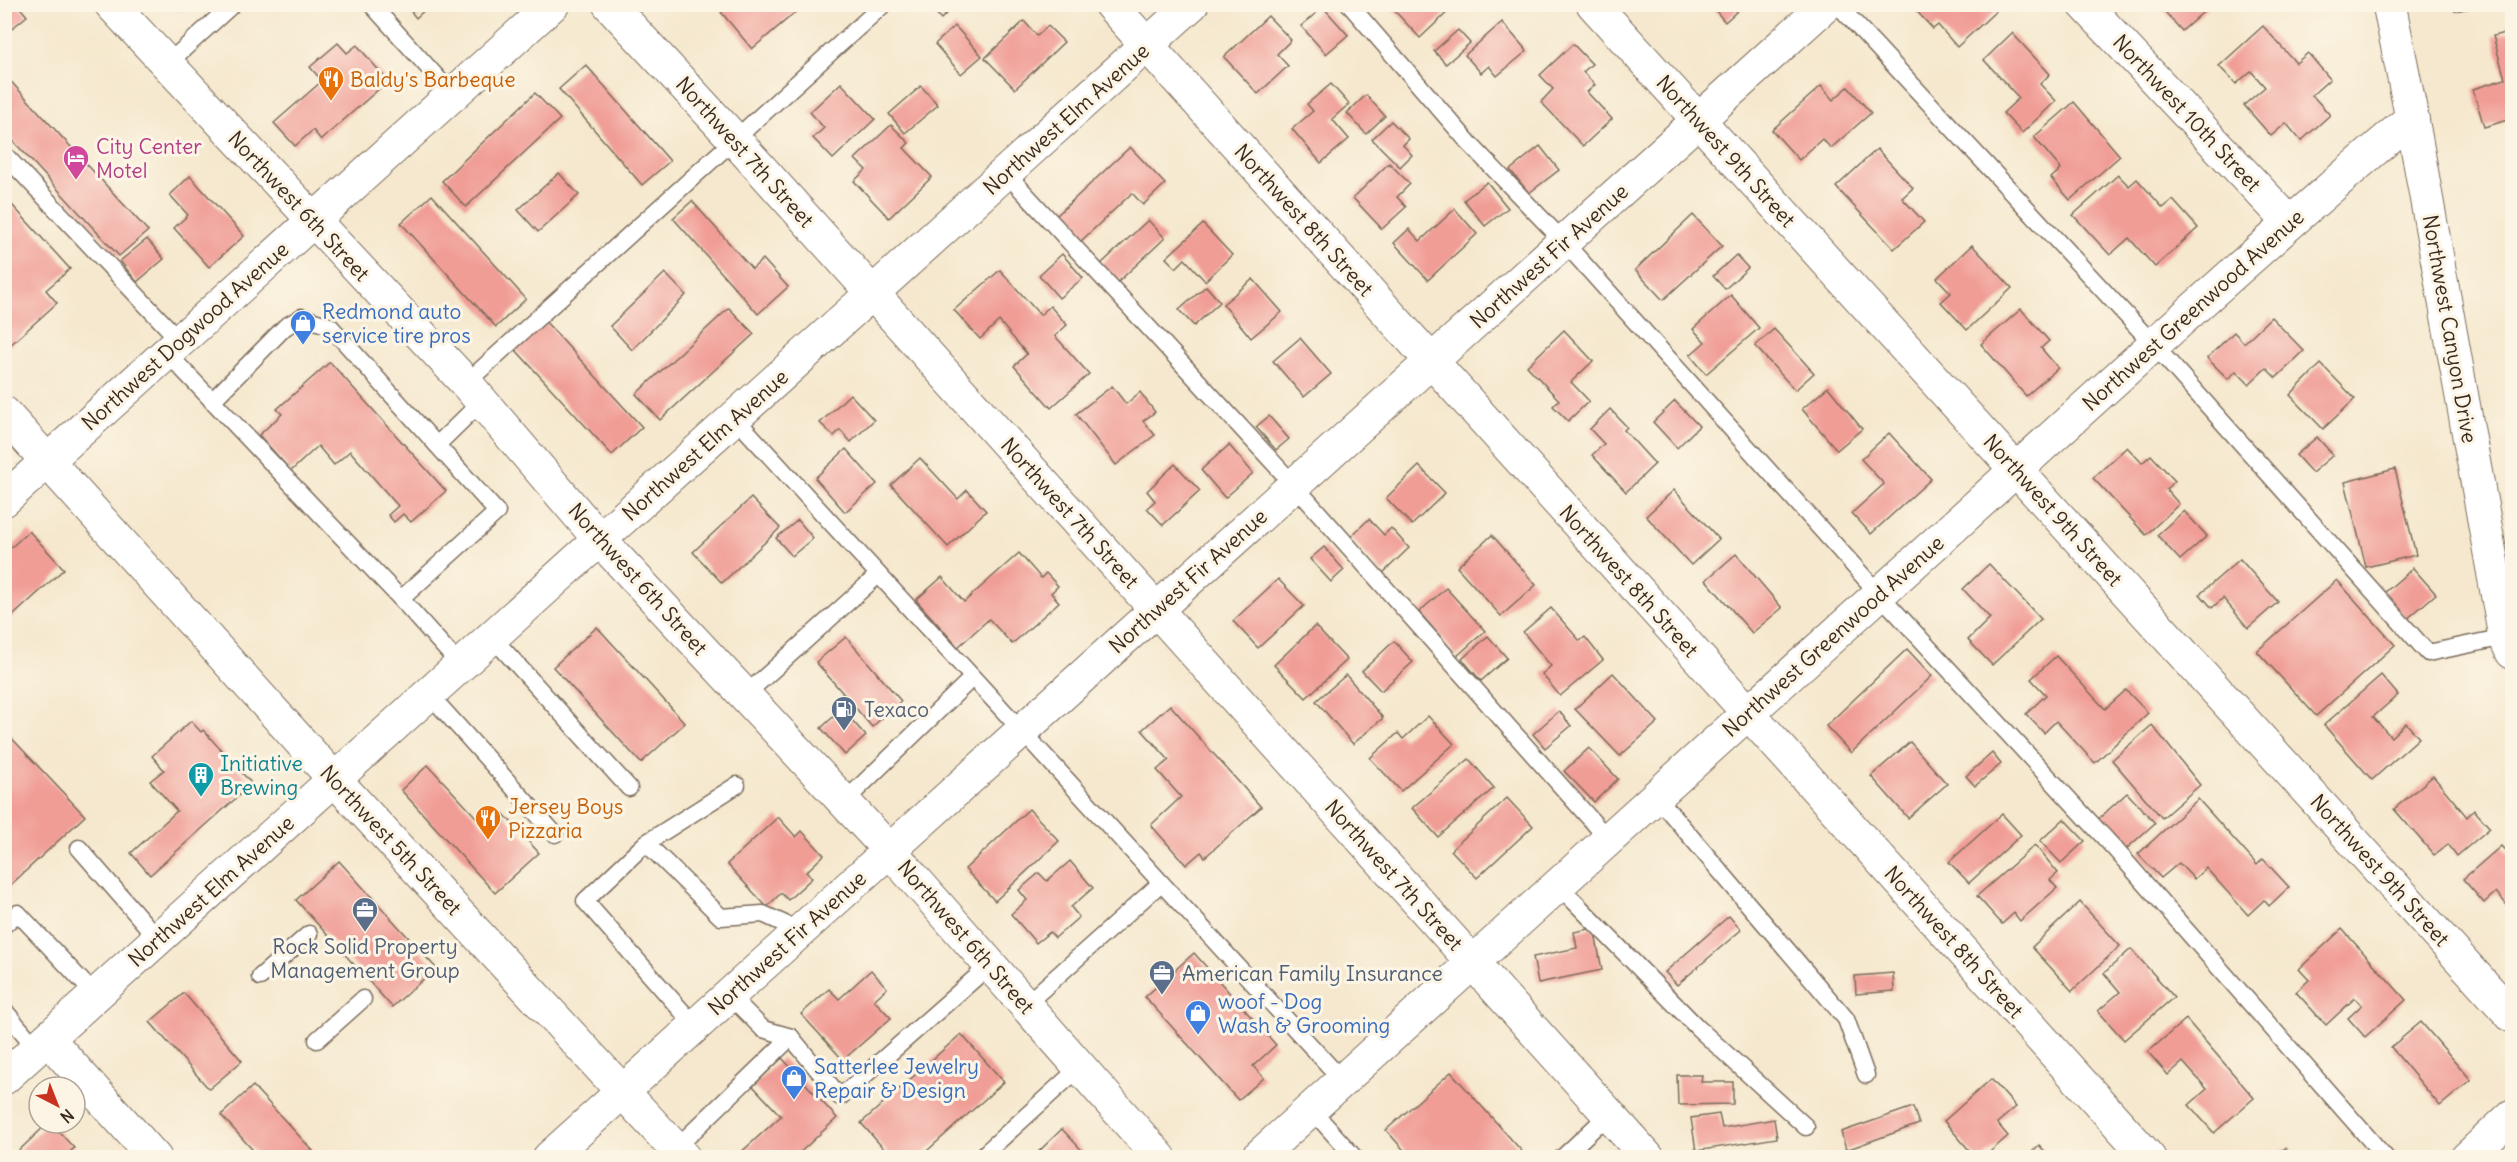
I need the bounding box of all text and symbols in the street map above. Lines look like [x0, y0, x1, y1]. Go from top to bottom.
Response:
street label: Northwest 10th Street [2107, 29, 2267, 197]
street label: Northwest Elm Avenue [977, 37, 1155, 201]
restaurant icon: Baldy's Barbeque [316, 64, 346, 102]
place label: Baldy's Barbeque [350, 66, 516, 93]
street label: Northwest 9th Street [1651, 69, 1801, 233]
street label: Northwest 7th Street [670, 71, 820, 233]
street label: Northwest 6th Street [222, 125, 376, 287]
place label: City Center Motel [96, 133, 202, 184]
street label: Northwest 8th Street [1229, 138, 1379, 302]
hotel icon: City Center Motel [61, 143, 91, 181]
street label: Northwest Fir Avenue [1464, 178, 1634, 334]
street label: Northwest Greenwood Avenue [2077, 203, 2309, 417]
street label: Northwest Canyon Drive [2417, 213, 2483, 445]
street label: Northwest Dogwood Avenue [76, 236, 294, 436]
place label: Redmond auto service tire pros [322, 298, 471, 349]
shop icon: Redmond auto service tire pros [288, 308, 318, 346]
street label: Northwest Elm Avenue [616, 363, 794, 527]
street label: Northwest 9th Street [1978, 428, 2128, 592]
street label: Northwest 7th Street [995, 432, 1145, 594]
street label: Northwest 6th Street [563, 497, 713, 661]
street label: Northwest 8th Street [1554, 499, 1704, 663]
street label: Northwest Fir Avenue [1103, 503, 1273, 659]
street label: Northwest Greenwood Avenue [1717, 529, 1949, 743]
fuel station icon: Texaco [829, 694, 859, 732]
place label: Texaco [864, 696, 929, 723]
place label: Initiative Brewing [220, 750, 303, 801]
street label: Northwest 5th Street [314, 759, 468, 921]
building icon: Initiative Brewing [186, 760, 216, 798]
street label: Northwest 9th Street [2305, 788, 2455, 952]
place label: Jersey Boys Pizzaria [508, 793, 623, 844]
street label: Northwest 7th Street [1319, 794, 1469, 956]
restaurant icon: Jersey Boys Pizzaria [473, 803, 503, 841]
street label: Northwest Elm Avenue [122, 809, 300, 973]
street label: Northwest 6th Street [892, 854, 1040, 1020]
street label: Northwest 8th Street [1879, 860, 2029, 1024]
street label: Northwest Fir Avenue [702, 865, 872, 1021]
office icon: Rock Solid Property Management Group [350, 895, 380, 933]
place label: Rock Solid Property Management Group [270, 933, 460, 984]
office icon: American Family Insurance [1147, 958, 1177, 996]
place label: American Family Insurance [1182, 960, 1443, 987]
place label: woof - Dog Wash & Grooming [1218, 988, 1390, 1039]
shop icon: woof - Dog Wash & Grooming [1183, 998, 1213, 1036]
place label: Satterlee Jewelry Repair & Design [814, 1053, 979, 1104]
shop icon: Satterlee Jewelry Repair & Design [779, 1063, 809, 1101]
north arrow [27, 1075, 87, 1135]
text: N [56, 1105, 78, 1127]

